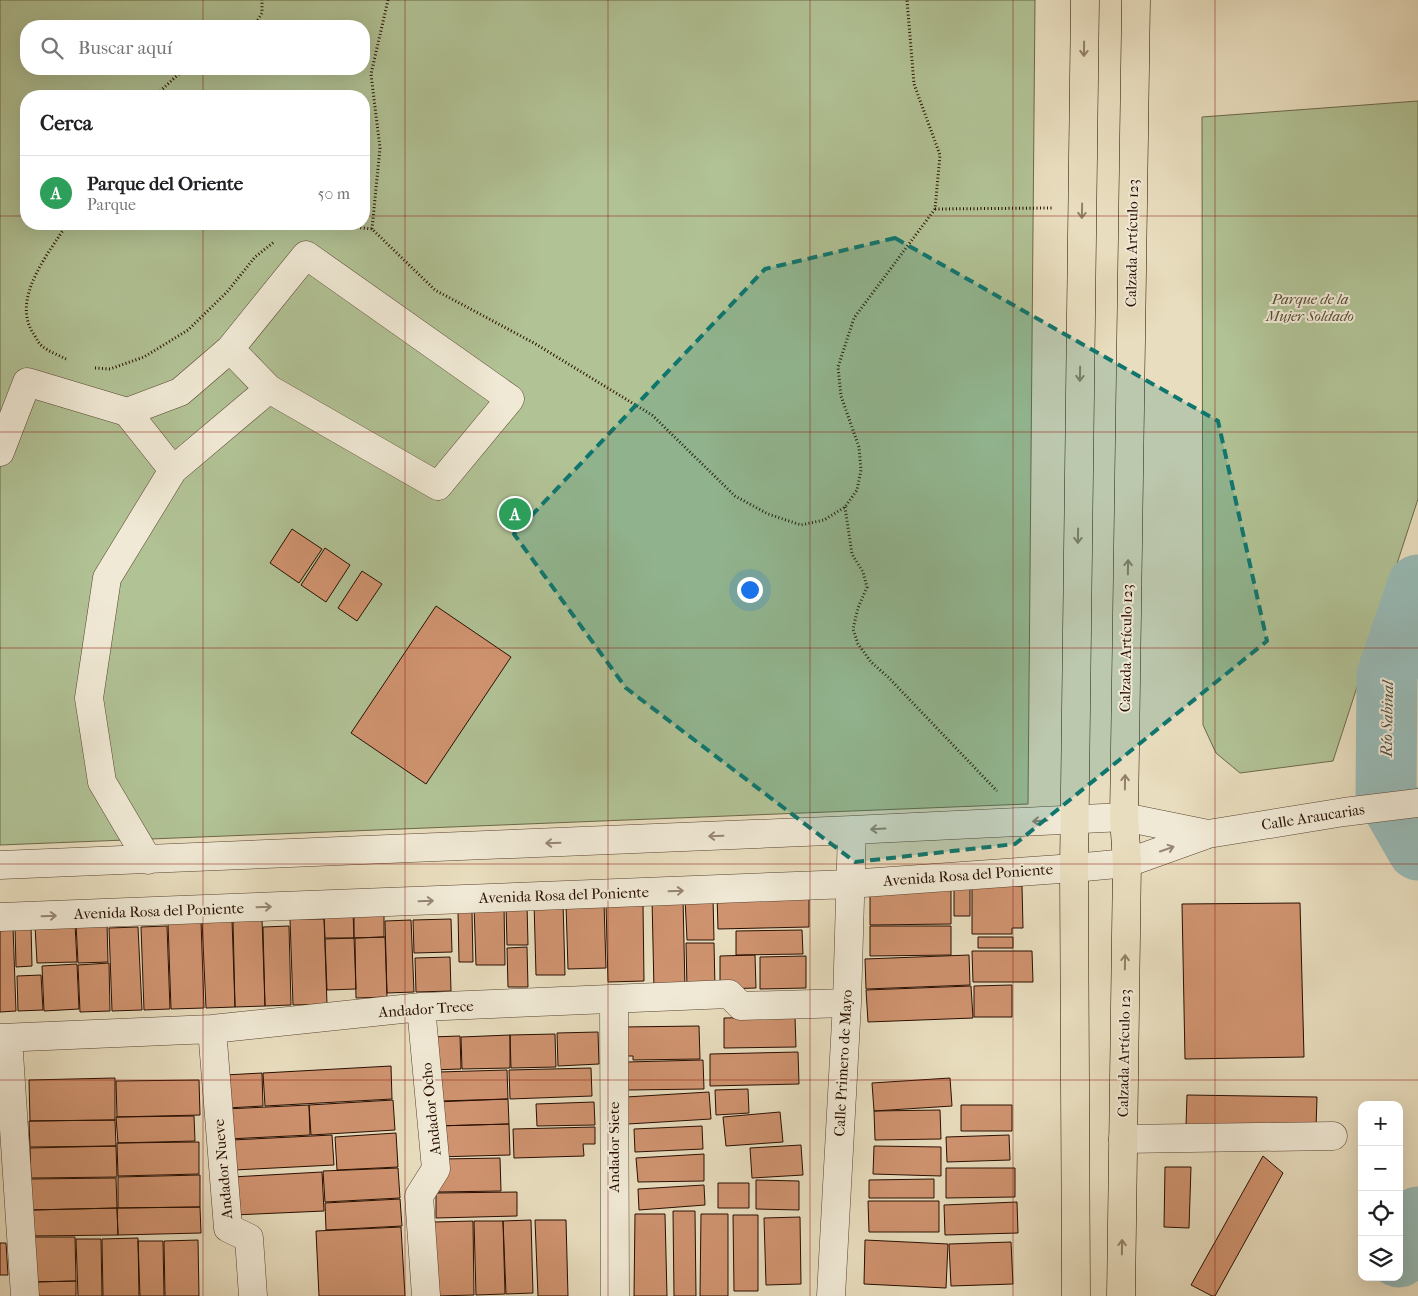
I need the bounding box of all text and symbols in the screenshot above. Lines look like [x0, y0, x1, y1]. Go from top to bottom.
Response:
search box [20, 20, 370, 75]
icon: search [38, 34, 66, 62]
text: Buscar aquí [78, 37, 172, 59]
one-way arrow [1079, 40, 1089, 56]
text: Cerca [40, 111, 92, 135]
text: Parque del Oriente [87, 173, 243, 195]
street label: Calzada Artículo 123 [1122, 179, 1142, 307]
text: A [51, 184, 61, 203]
text: 50 m [318, 184, 350, 203]
text: Parque [87, 195, 136, 214]
one-way arrow [1077, 202, 1087, 219]
park label: Parque de la Mujer Soldado [1265, 290, 1354, 325]
one-way arrow [1075, 365, 1085, 381]
pin: A [499, 495, 531, 533]
one-way arrow [1073, 528, 1083, 544]
one-way arrow [1123, 560, 1133, 576]
your location [737, 577, 763, 603]
street label: Calzada Artículo 123 [1116, 584, 1136, 712]
water label: Río Sabinal [1377, 679, 1397, 758]
one-way arrow [1120, 775, 1129, 791]
street label: Calle Araucarias [1260, 800, 1366, 834]
one-way arrow [1033, 817, 1049, 826]
one-way arrow [870, 825, 886, 834]
one-way arrow [708, 831, 724, 841]
one-way arrow [546, 838, 562, 848]
one-way arrow [1159, 843, 1175, 853]
street label: Avenida Rosa del Poniente [881, 860, 1054, 890]
street label: Avenida Rosa del Poniente [478, 883, 650, 907]
one-way arrow [667, 886, 683, 895]
one-way arrow [418, 896, 434, 905]
street label: Avenida Rosa del Poniente [73, 899, 245, 923]
one-way arrow [255, 902, 271, 912]
one-way arrow [40, 911, 56, 920]
one-way arrow [1120, 955, 1130, 971]
street label: Calle Primero de Mayo [830, 989, 856, 1137]
street label: Calzada Artículo 123 [1114, 989, 1134, 1117]
street label: Andador Trece [377, 997, 475, 1021]
street label: Andador Ocho [417, 1061, 445, 1157]
street label: Andador Siete [605, 1101, 623, 1193]
map controls [1358, 1101, 1403, 1281]
button: + [1358, 1101, 1403, 1146]
street label: Andador Nueve [210, 1118, 236, 1221]
button: − [1358, 1146, 1403, 1191]
button: locate [1358, 1191, 1403, 1236]
button: layers [1358, 1236, 1403, 1281]
one-way arrow [1117, 1240, 1126, 1256]

